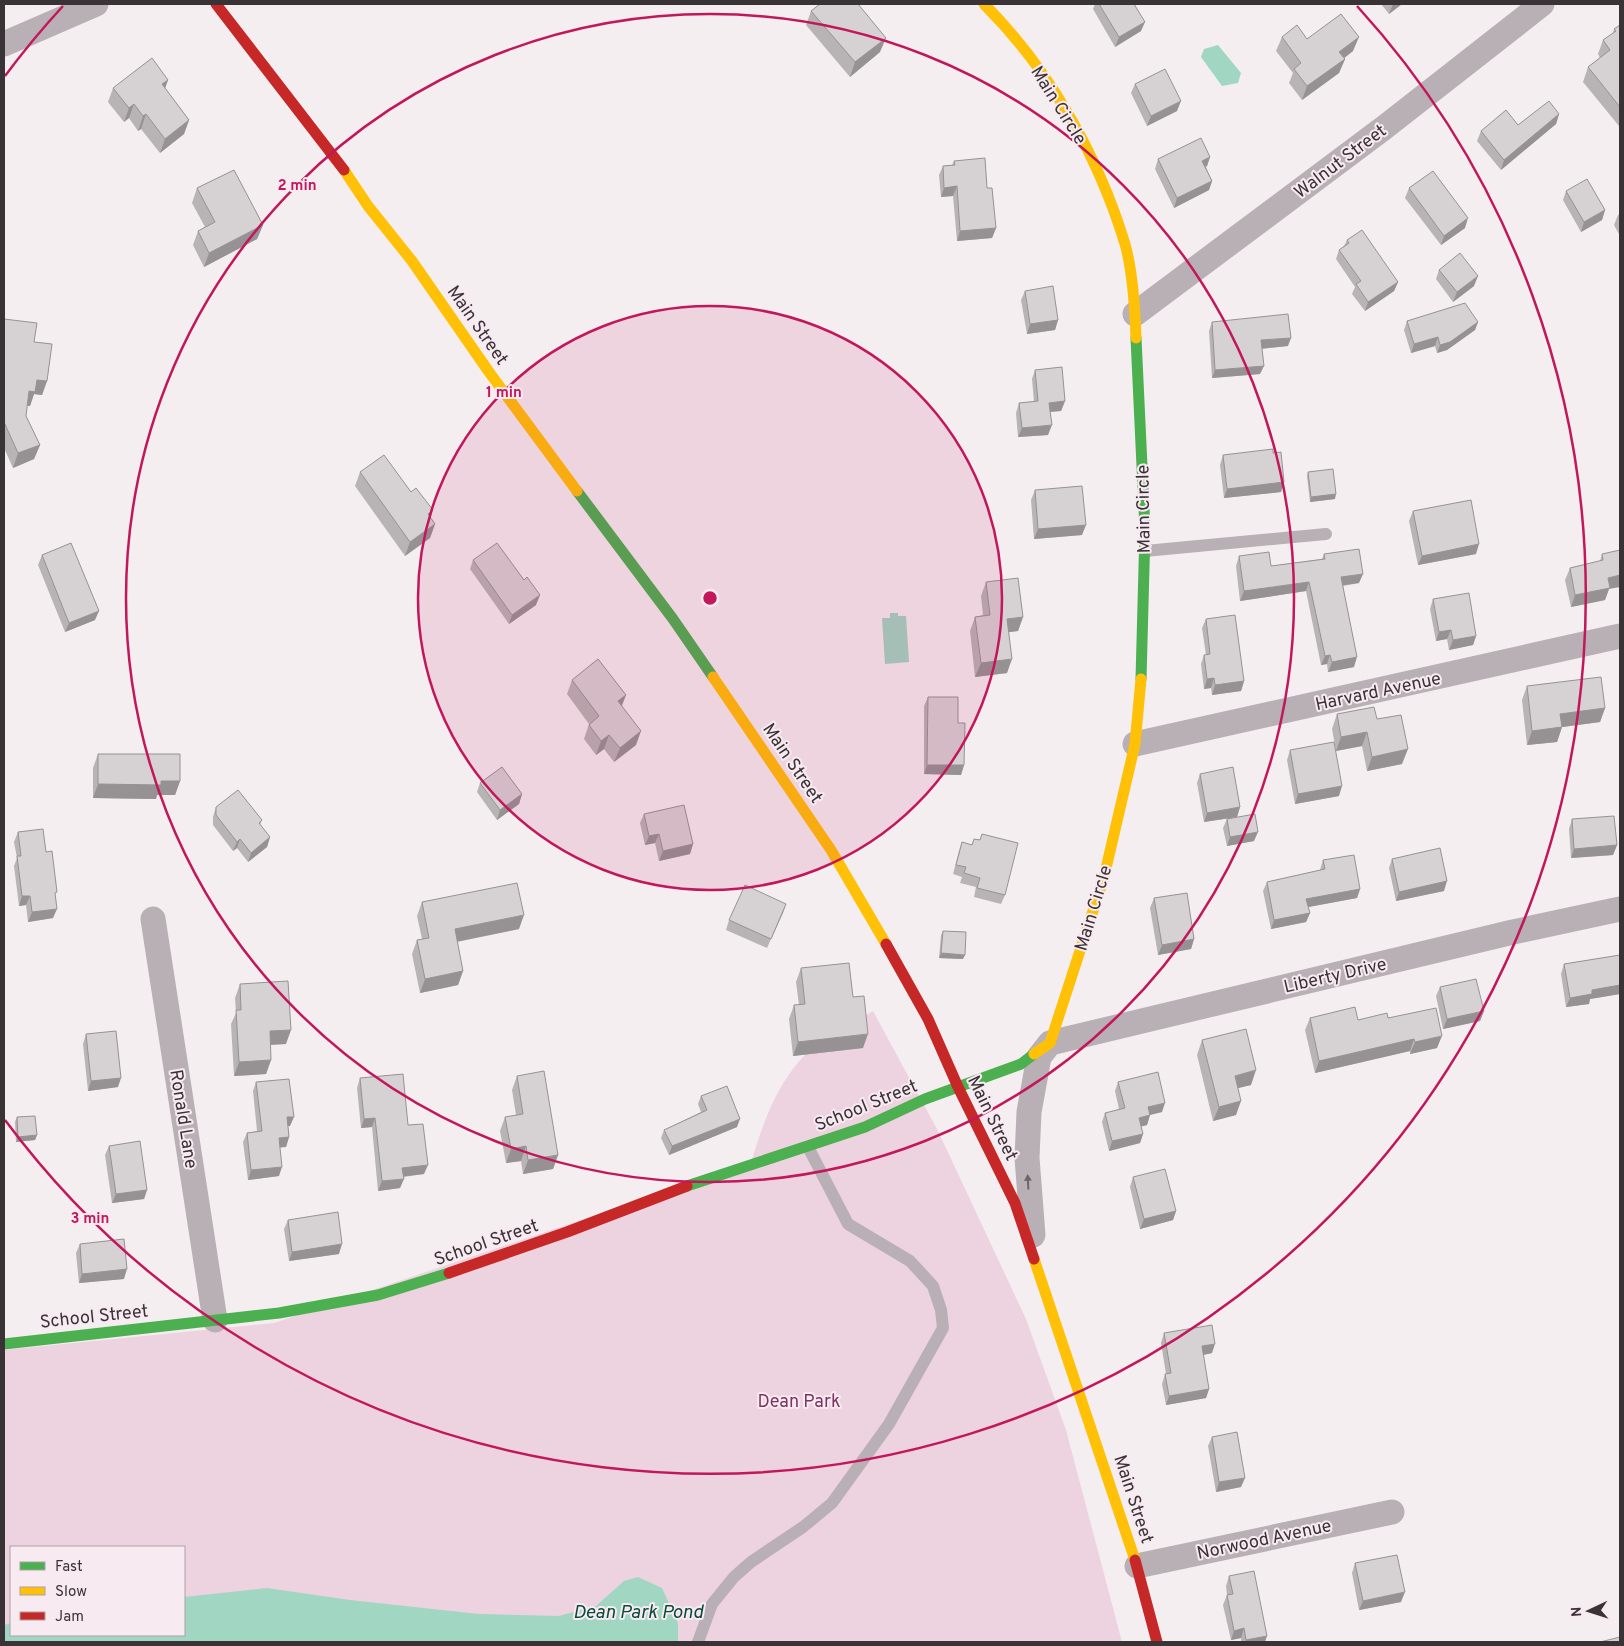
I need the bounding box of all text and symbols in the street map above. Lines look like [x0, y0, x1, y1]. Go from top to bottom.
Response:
street label: Main Circle [1025, 62, 1091, 149]
street label: Walnut Street [1290, 120, 1392, 204]
text: 2 min [277, 177, 317, 196]
street label: Main Street [441, 282, 513, 370]
text: 1 min [486, 384, 522, 403]
street label: Main Circle [1132, 465, 1157, 553]
centre of rings [701, 589, 719, 607]
street label: Harvard Avenue [1313, 668, 1443, 717]
street label: Main Street [757, 719, 827, 808]
street label: Main Circle [1070, 863, 1118, 954]
street label: Liberty Drive [1282, 953, 1389, 999]
street label: Ronald Lane [163, 1068, 202, 1170]
street label: Main Street [961, 1072, 1022, 1165]
street label: School Street [812, 1075, 921, 1137]
one-way arrow [1024, 1174, 1032, 1190]
text: 3 min [70, 1210, 110, 1229]
street label: School Street [431, 1215, 542, 1272]
street label: School Street [39, 1300, 149, 1335]
park label: Dean Park [758, 1391, 840, 1414]
street label: Main Street [1107, 1452, 1158, 1547]
street label: Norwood Avenue [1195, 1515, 1334, 1566]
legend [10, 1546, 185, 1636]
text: Fast [55, 1558, 83, 1577]
text: Slow [55, 1583, 87, 1602]
north arrow [1564, 1586, 1614, 1636]
water label: Dean Park Pond [573, 1601, 705, 1625]
text: N [1569, 1606, 1586, 1617]
text: Jam [55, 1608, 84, 1627]

